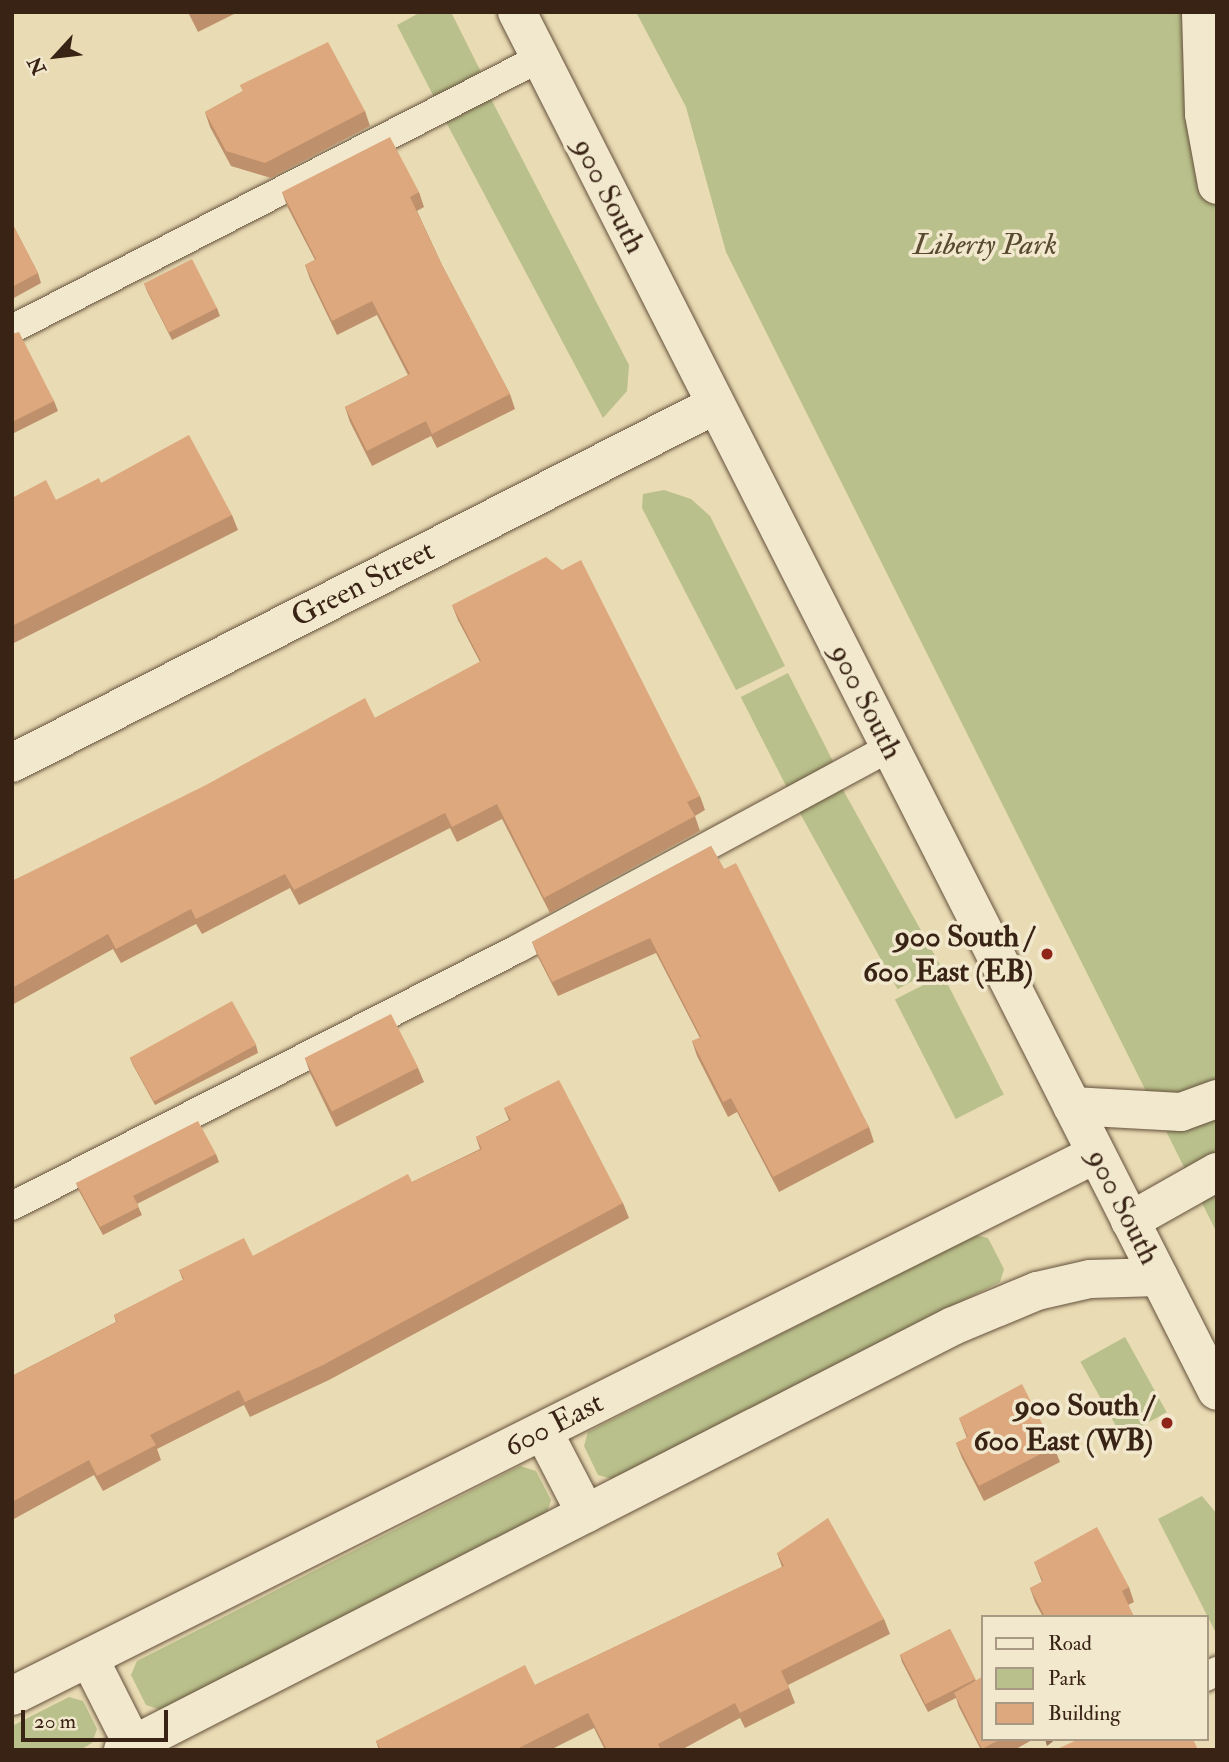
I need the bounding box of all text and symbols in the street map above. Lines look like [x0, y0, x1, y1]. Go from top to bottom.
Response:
north arrow [21, 21, 91, 91]
text: N [23, 53, 52, 79]
street label: 900 South [565, 132, 653, 260]
park label: Liberty Park [913, 227, 1057, 263]
street label: Green Street [286, 533, 440, 635]
street label: 900 South [822, 638, 910, 766]
place label: 900 South / 600 East (EB) [863, 919, 1033, 990]
marker: 900 South / 600 East (EB) [1039, 946, 1055, 962]
street label: 900 South [1079, 1143, 1167, 1271]
street label: 600 East [499, 1385, 609, 1465]
place label: 900 South / 600 East (WB) [973, 1388, 1153, 1458]
marker: 900 South / 600 East (WB) [1159, 1415, 1175, 1431]
legend [981, 1615, 1208, 1741]
text: Road [1048, 1630, 1092, 1657]
text: Park [1048, 1665, 1086, 1692]
scale bar [24, 1696, 172, 1740]
text: Building [1048, 1700, 1121, 1727]
text: 20 m [34, 1708, 76, 1735]

